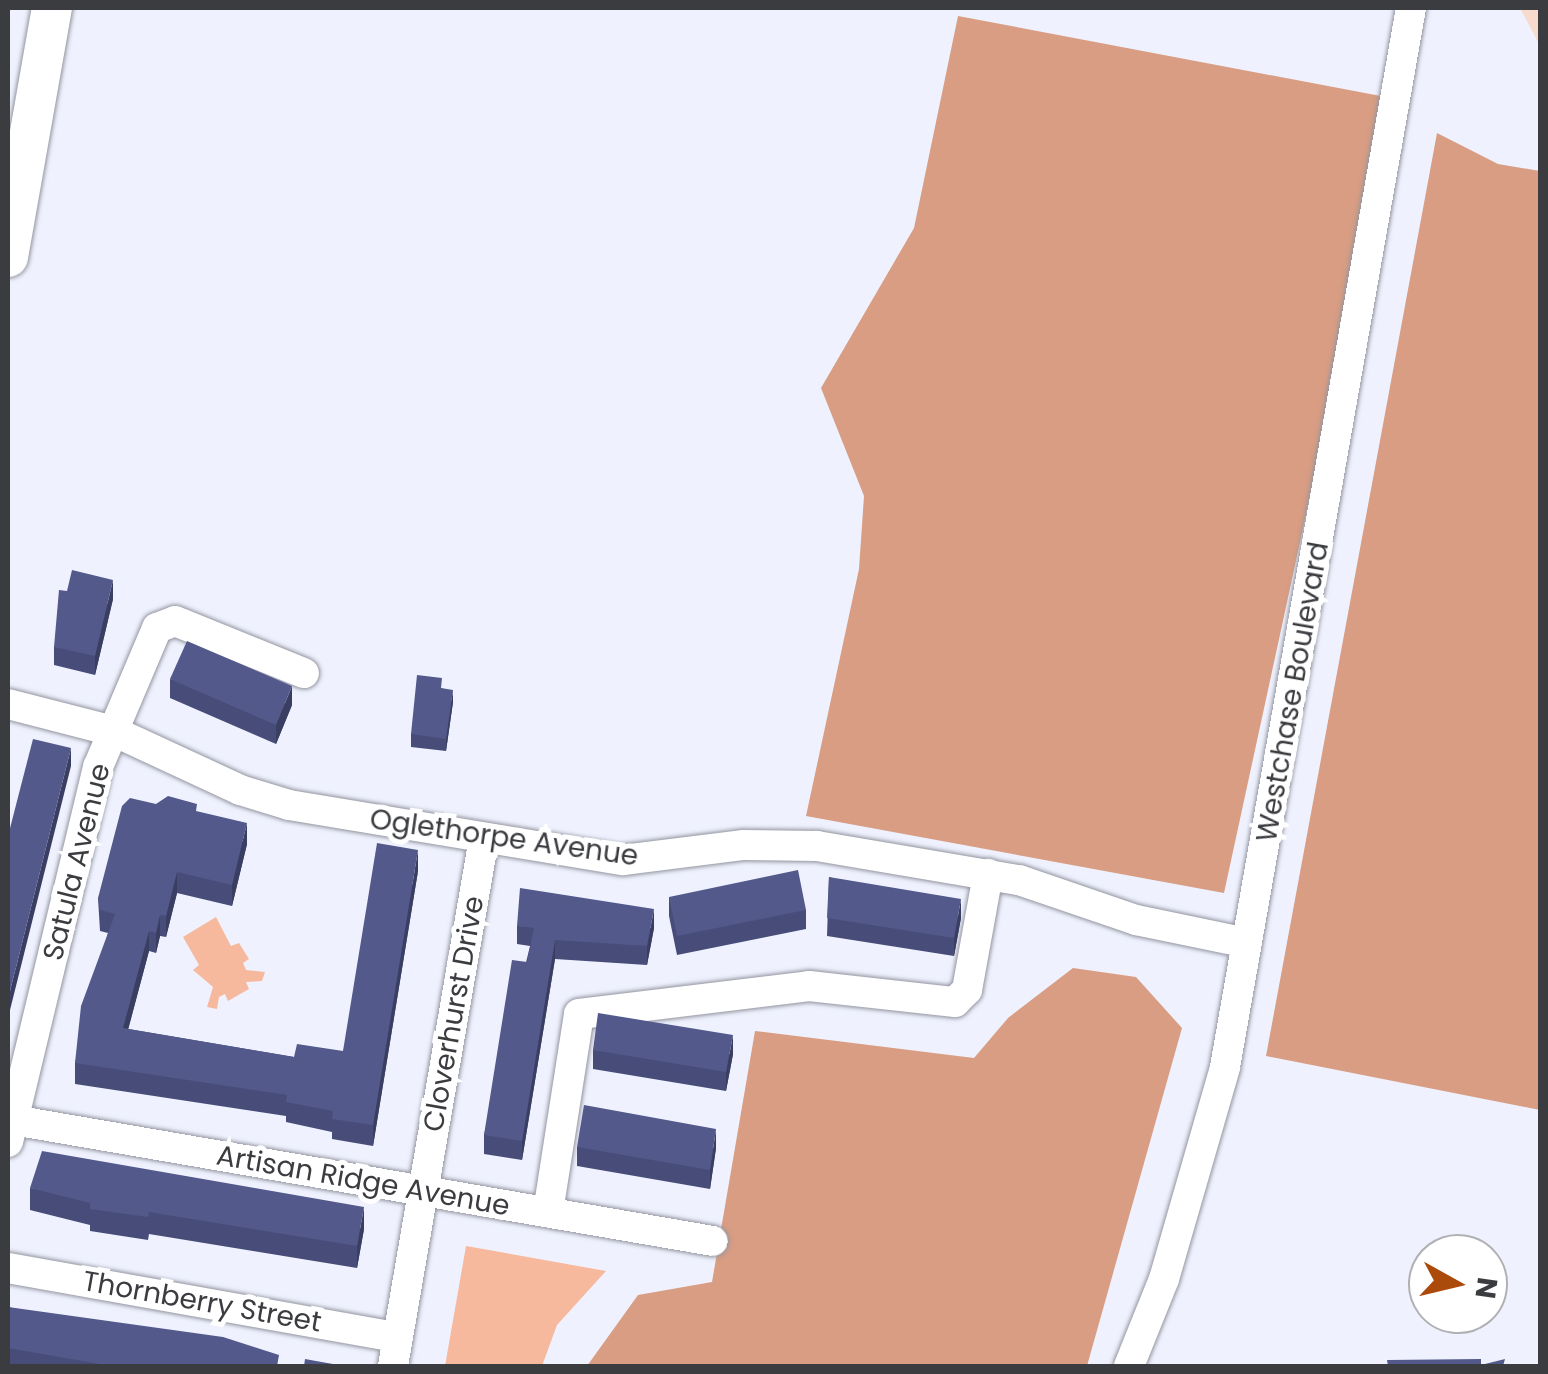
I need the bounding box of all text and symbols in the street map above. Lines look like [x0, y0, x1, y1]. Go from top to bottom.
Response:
street label: Westchase Boulevard [1250, 539, 1336, 845]
street label: Satula Avenue [36, 760, 118, 964]
street label: Oglethorpe Avenue [368, 803, 640, 873]
street label: Cloverhurst Drive [417, 894, 491, 1134]
street label: Artisan Ridge Avenue [214, 1139, 512, 1223]
north arrow [1408, 1234, 1508, 1334]
street label: Thornberry Street [80, 1264, 324, 1340]
text: N [1465, 1275, 1507, 1301]

